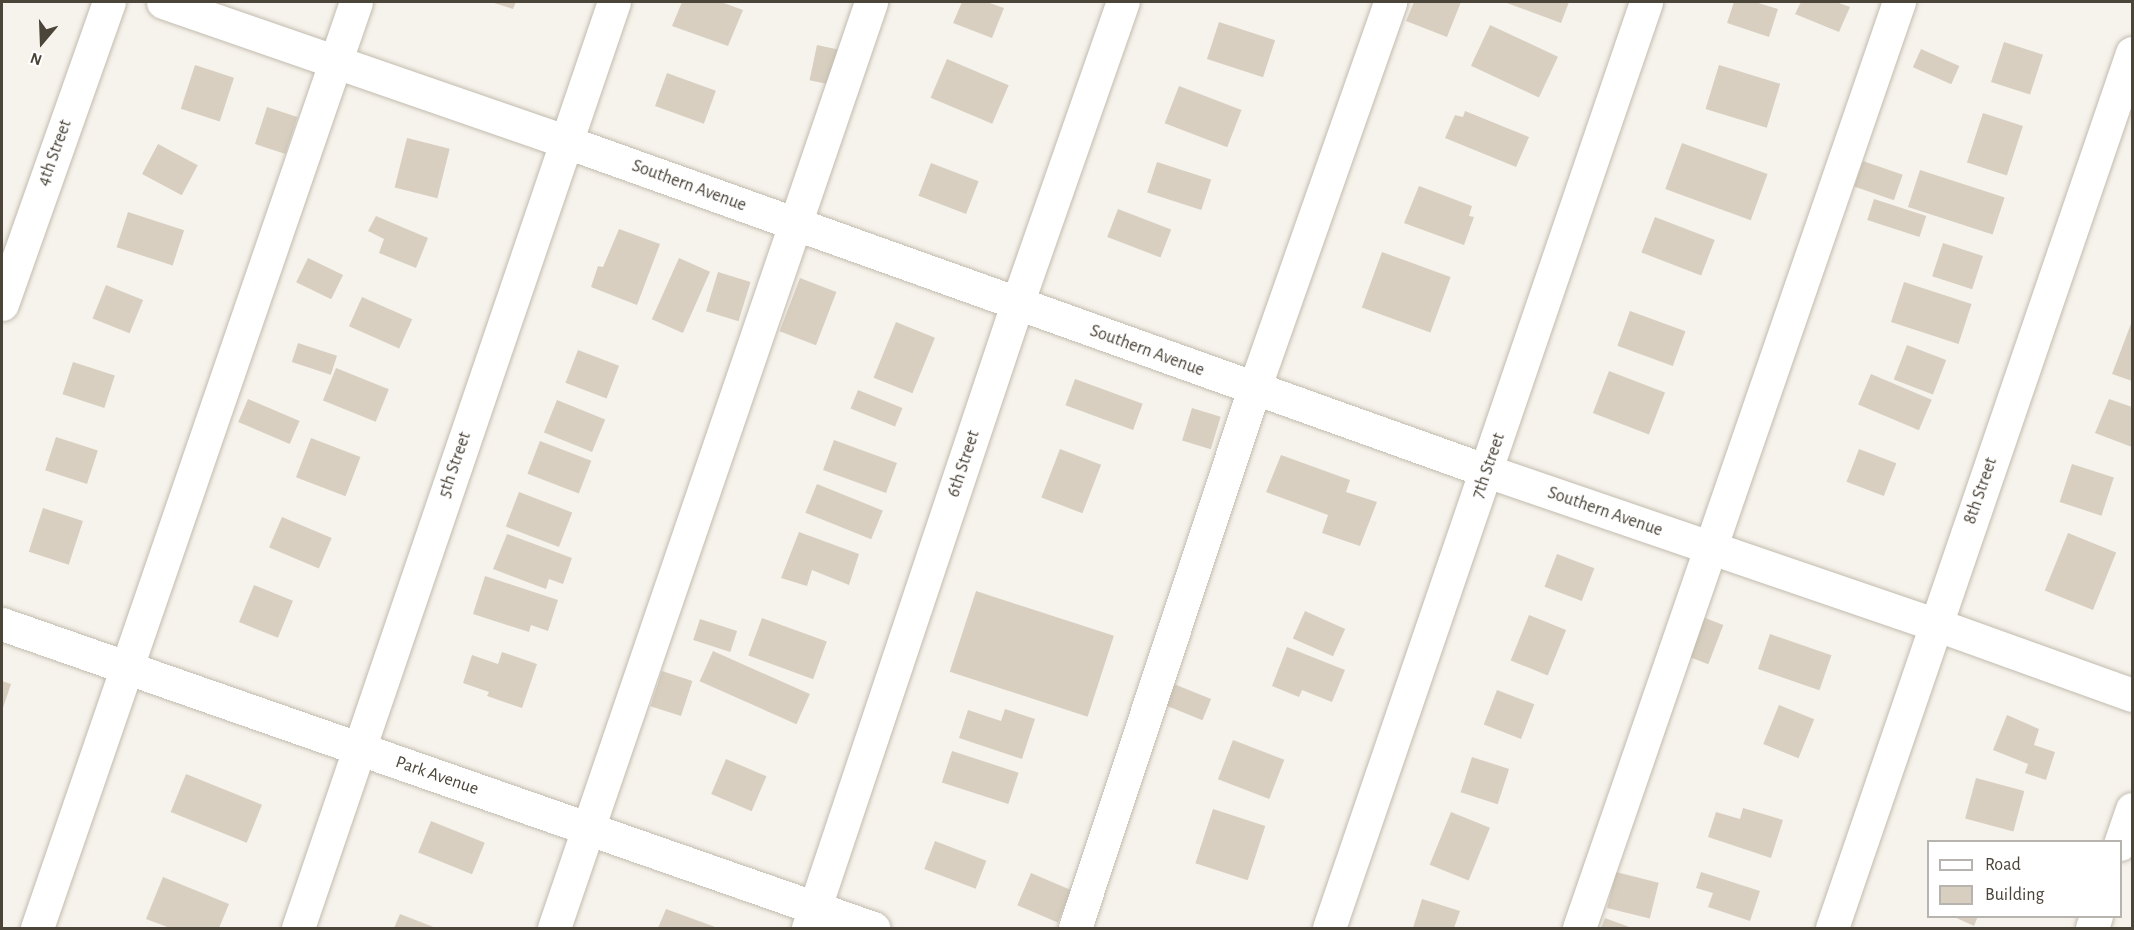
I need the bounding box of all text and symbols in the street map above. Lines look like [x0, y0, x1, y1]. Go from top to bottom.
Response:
north arrow [12, 12, 72, 72]
text: N [28, 50, 44, 68]
street label: 4th Street [33, 117, 77, 189]
street label: Southern Avenue [629, 155, 749, 217]
street label: Southern Avenue [1087, 320, 1207, 382]
street label: 6th Street [943, 428, 985, 500]
street label: 5th Street [434, 429, 476, 501]
street label: 7th Street [1468, 430, 1510, 502]
street label: 8th Street [1960, 455, 2002, 527]
street label: Southern Avenue [1545, 482, 1665, 542]
street label: Park Avenue [393, 752, 481, 800]
legend [1927, 840, 2122, 918]
text: Road [1985, 856, 2021, 874]
text: Building [1985, 886, 2044, 904]

